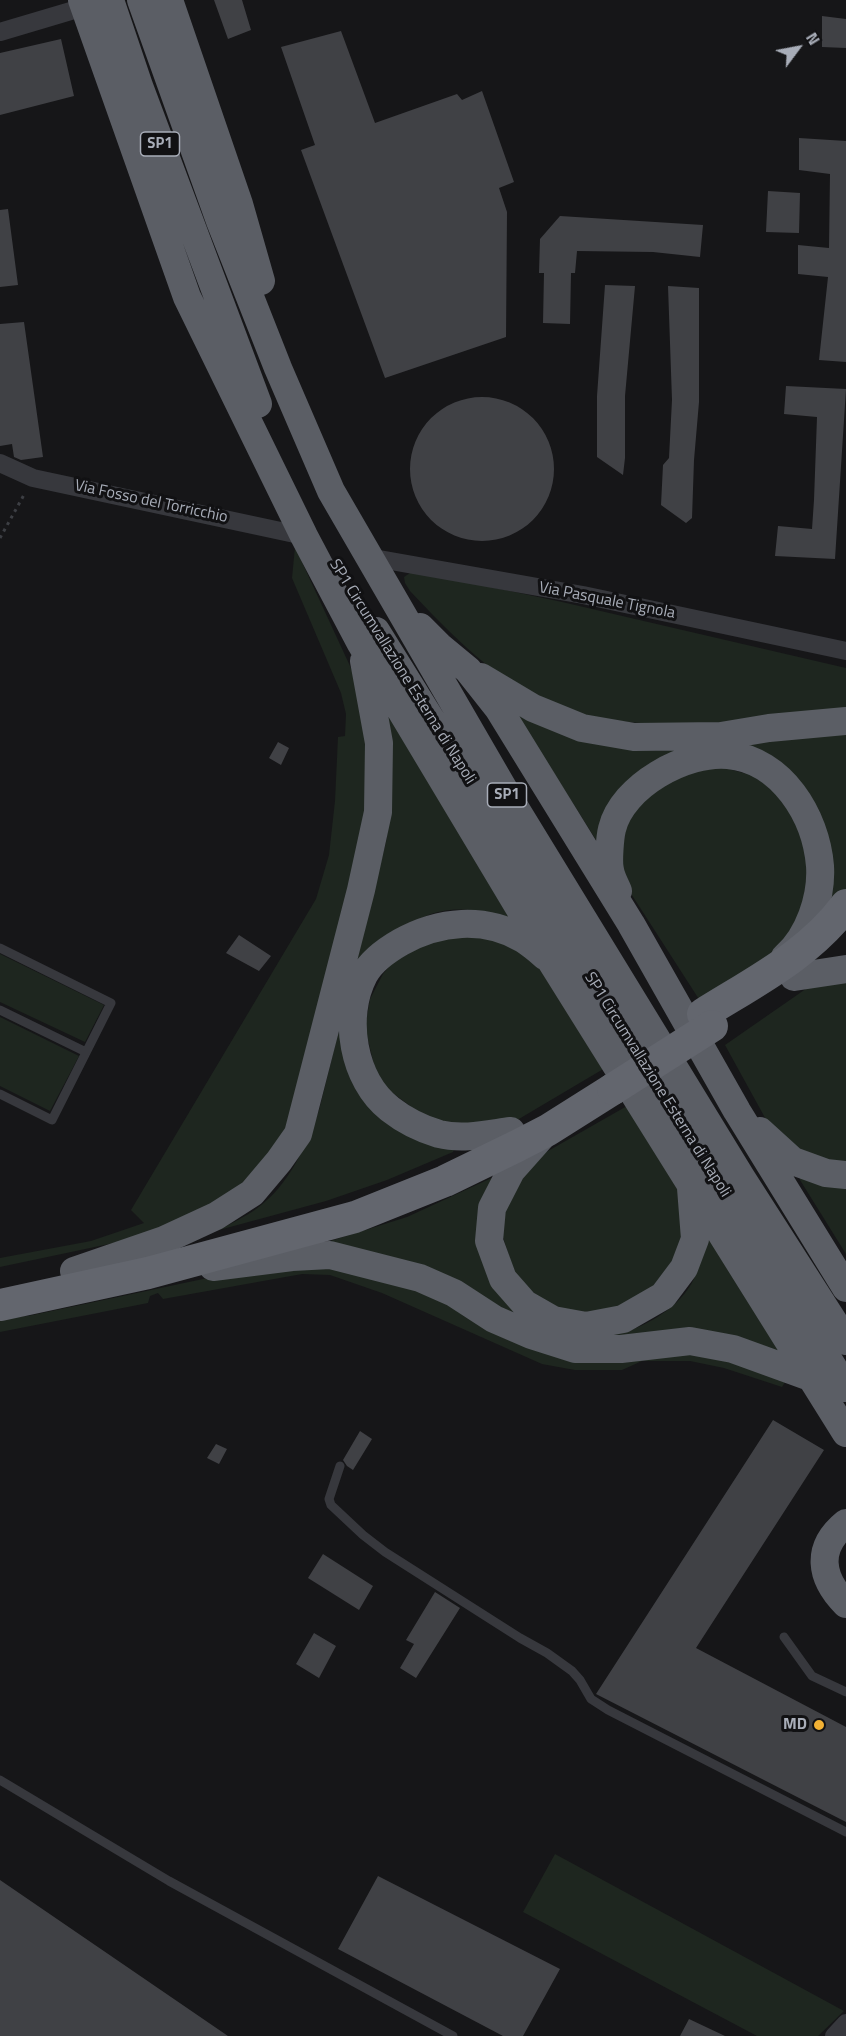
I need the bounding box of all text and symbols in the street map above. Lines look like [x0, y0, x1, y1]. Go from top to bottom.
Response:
north arrow [768, 18, 828, 78]
text: N [800, 27, 826, 50]
road number: SP1 [140, 132, 180, 156]
street label: Via Fosso del Torricchio [73, 476, 229, 528]
street label: SP1 Circumvallazione Esterna di Napoli [325, 556, 479, 788]
street label: Via Pasquale Tignola [537, 578, 677, 624]
road number: SP1 [488, 783, 526, 807]
street label: SP1 Circumvallazione Esterna di Napoli [580, 969, 734, 1201]
place label: MD [783, 1715, 807, 1735]
marker: MD [812, 1718, 826, 1732]

